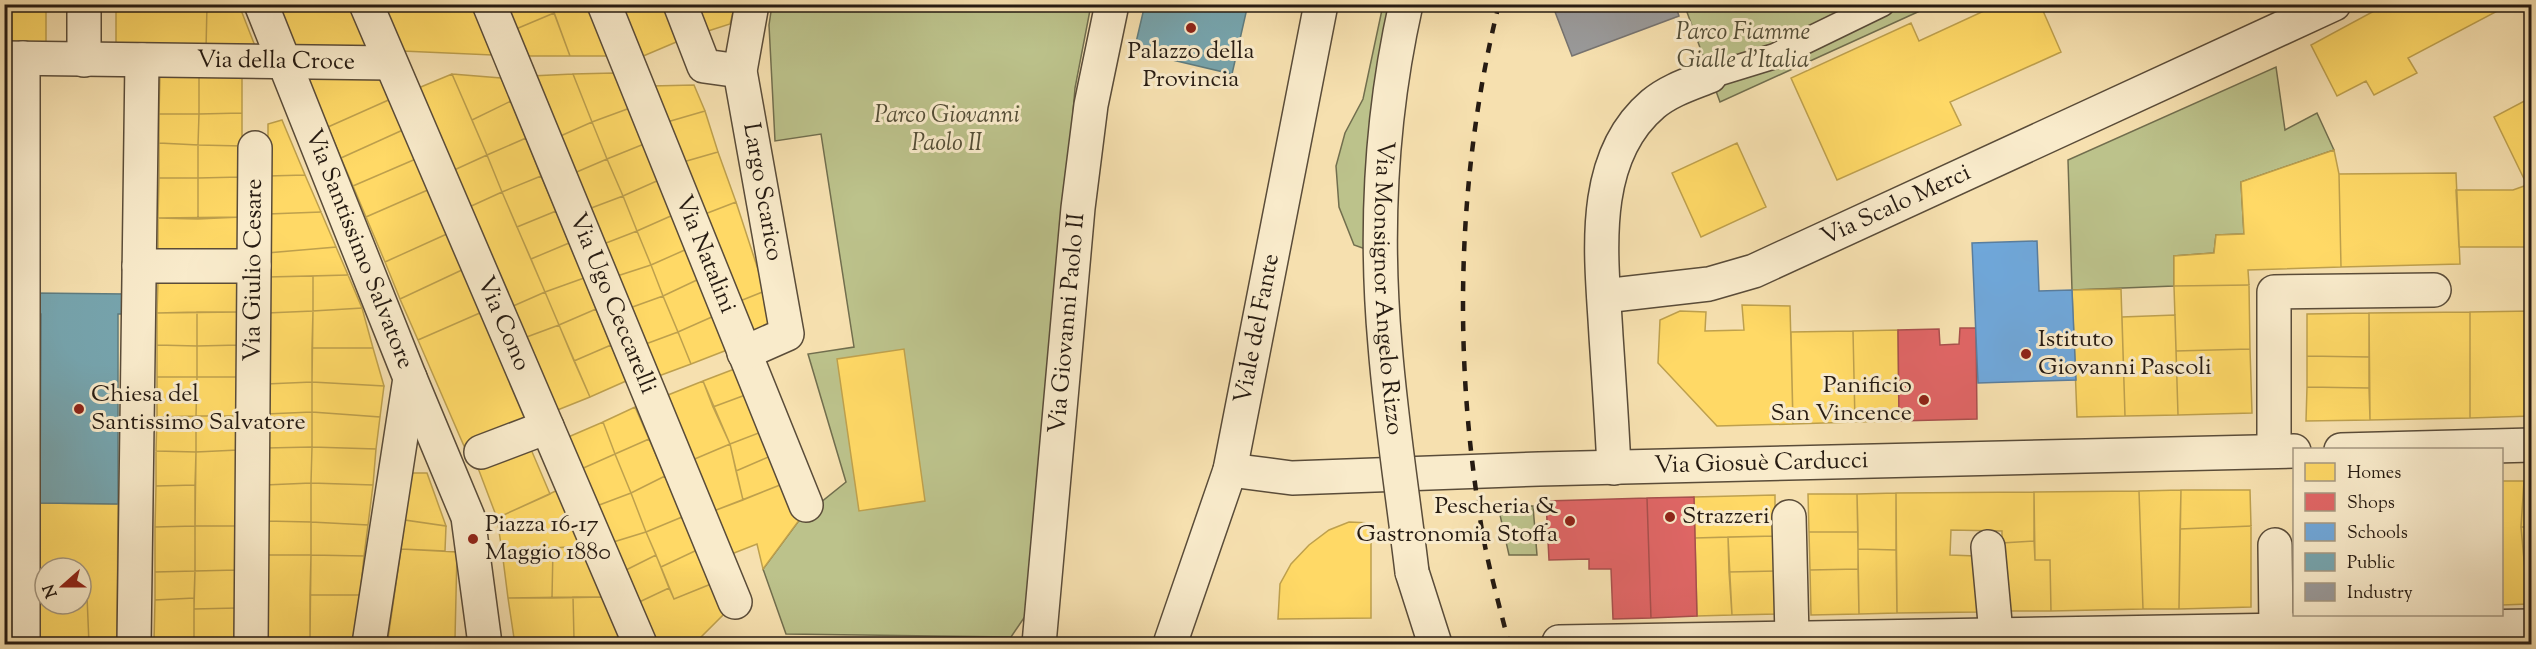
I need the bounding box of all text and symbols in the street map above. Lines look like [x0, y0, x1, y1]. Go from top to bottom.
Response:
park label: Parco Fiamme Gialle d'Italia [1676, 16, 1810, 78]
marker: Palazzo della Provincia [1184, 21, 1198, 35]
place label: Palazzo della Provincia [1127, 35, 1255, 97]
street label: Via della Croce [197, 43, 355, 80]
park label: Parco Giovanni Paolo II [874, 99, 1020, 161]
street label: Largo Scarico [733, 120, 791, 264]
street label: Via Santissimo Salvatore [296, 124, 422, 374]
street label: Via Monsignor Angelo Rizzo [1363, 139, 1411, 437]
street label: Via Scalo Merci [1816, 156, 1977, 255]
street label: Via Giulio Cesare [236, 178, 272, 362]
street label: Via Natalini [666, 190, 744, 319]
street label: Via Ugo Ceccarelli [560, 208, 665, 399]
street label: Via Giovanni Paolo II [1041, 211, 1094, 435]
street label: Viale del Fante [1226, 251, 1289, 407]
street label: Via Cono [468, 271, 538, 377]
place label: Istituto Giovanni Pascoli [2038, 323, 2212, 385]
marker: Istituto Giovanni Pascoli [2019, 347, 2033, 361]
place label: Panificio San Vincence [1771, 369, 1912, 431]
place label: Chiesa del Santissimo Salvatore [91, 378, 306, 440]
marker: Panificio San Vincence [1917, 393, 1931, 407]
marker: Chiesa del Santissimo Salvatore [72, 402, 86, 416]
street label: Via Giosuè Carducci [1654, 444, 1869, 483]
legend [2293, 448, 2503, 616]
text: Homes [2347, 461, 2401, 487]
place label: Pescheria & Gastronomia Stoffa [1356, 490, 1558, 552]
text: Shops [2347, 491, 2395, 517]
place label: Strazzeri [1682, 500, 1770, 534]
place label: Piazza 16-17 Maggio 1880 [485, 508, 611, 570]
marker: Strazzeri [1663, 510, 1677, 524]
marker: Pescheria & Gastronomia Stoffa [1563, 514, 1577, 528]
text: Schools [2347, 521, 2408, 547]
marker: Piazza 16-17 Maggio 1880 [466, 532, 480, 546]
text: Public [2347, 551, 2395, 577]
north arrow [33, 556, 93, 616]
text: N [38, 580, 64, 601]
text: Industry [2347, 581, 2413, 607]

